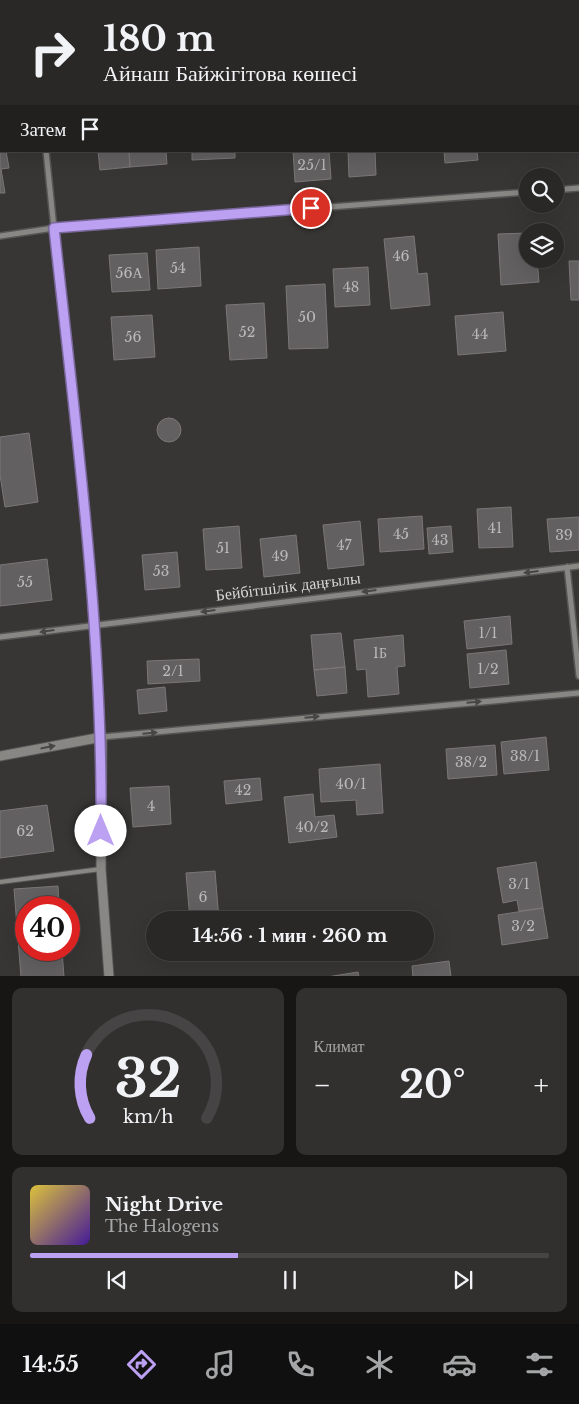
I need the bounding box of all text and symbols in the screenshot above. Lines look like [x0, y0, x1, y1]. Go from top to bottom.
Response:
text: 180 m [103, 17, 215, 60]
icon: right [20, 20, 85, 85]
text: Айнаш Байжігітова көшесі [103, 60, 357, 87]
icon: arrive [76, 115, 104, 143]
text: Затем [20, 118, 66, 141]
house number: 25/1 [297, 156, 327, 174]
map controls [519, 168, 564, 268]
button: search [519, 168, 564, 213]
pin [290, 187, 332, 229]
icon: arrive [297, 194, 325, 222]
button: layers [519, 223, 564, 268]
house number: 46 [392, 247, 410, 265]
house number: 54 [170, 259, 186, 277]
house number: 56А [115, 264, 143, 282]
house number: 48 [343, 278, 359, 296]
house number: 50 [298, 308, 316, 326]
house number: 52 [239, 323, 255, 341]
house number: 44 [472, 325, 488, 343]
house number: 56 [125, 328, 141, 346]
house number: 41 [488, 519, 502, 537]
house number: 45 [393, 525, 409, 543]
house number: 39 [555, 526, 573, 544]
house number: 43 [432, 531, 448, 549]
house number: 47 [336, 536, 353, 554]
house number: 51 [216, 539, 230, 557]
house number: 49 [271, 547, 289, 565]
house number: 53 [153, 562, 169, 580]
street label: Бейбітшілік даңғылы [214, 567, 362, 605]
one-way arrow [522, 568, 538, 576]
house number: 55 [17, 573, 33, 591]
one-way arrow [361, 587, 377, 595]
one-way arrow [200, 607, 216, 615]
house number: 1/1 [479, 624, 497, 642]
one-way arrow [38, 627, 54, 635]
house number: 1Б [373, 644, 387, 662]
house number: 1/2 [477, 660, 499, 678]
house number: 2/1 [162, 662, 184, 680]
one-way arrow [466, 698, 482, 706]
one-way arrow [304, 713, 320, 721]
one-way arrow [142, 728, 158, 736]
one-way arrow [40, 743, 56, 751]
house number: 38/1 [510, 747, 540, 765]
house number: 38/2 [455, 753, 487, 771]
house number: 40/1 [336, 775, 366, 793]
house number: 42 [235, 781, 251, 799]
house number: 4 [147, 797, 155, 815]
position arrow [74, 804, 126, 856]
house number: 40/2 [295, 818, 329, 836]
house number: 62 [16, 822, 34, 840]
house number: 3/1 [508, 875, 530, 893]
house number: 6 [198, 888, 208, 906]
speed limit sign: 40 [15, 896, 80, 961]
house number: 3/2 [511, 917, 535, 935]
text: 14:56 · 1 мин · 260 m [192, 924, 388, 947]
text: Климат [314, 1036, 364, 1056]
text: 32 [114, 1047, 181, 1111]
text: 20° [399, 1061, 465, 1108]
text: − [314, 1068, 331, 1103]
text: + [534, 1068, 549, 1103]
text: km/h [122, 1106, 173, 1128]
text: Night Drive [105, 1193, 223, 1216]
text: The Halogens [105, 1216, 219, 1236]
icon: previous [103, 1266, 131, 1294]
icon: pause [276, 1266, 304, 1294]
icon: next [449, 1266, 477, 1294]
icon: directions [124, 1347, 159, 1382]
icon: music [203, 1347, 238, 1382]
icon: phone [283, 1347, 318, 1382]
icon: climate [362, 1347, 397, 1382]
icon: car [442, 1347, 477, 1382]
icon: filters [522, 1347, 557, 1382]
text: 14:55 [22, 1351, 79, 1378]

